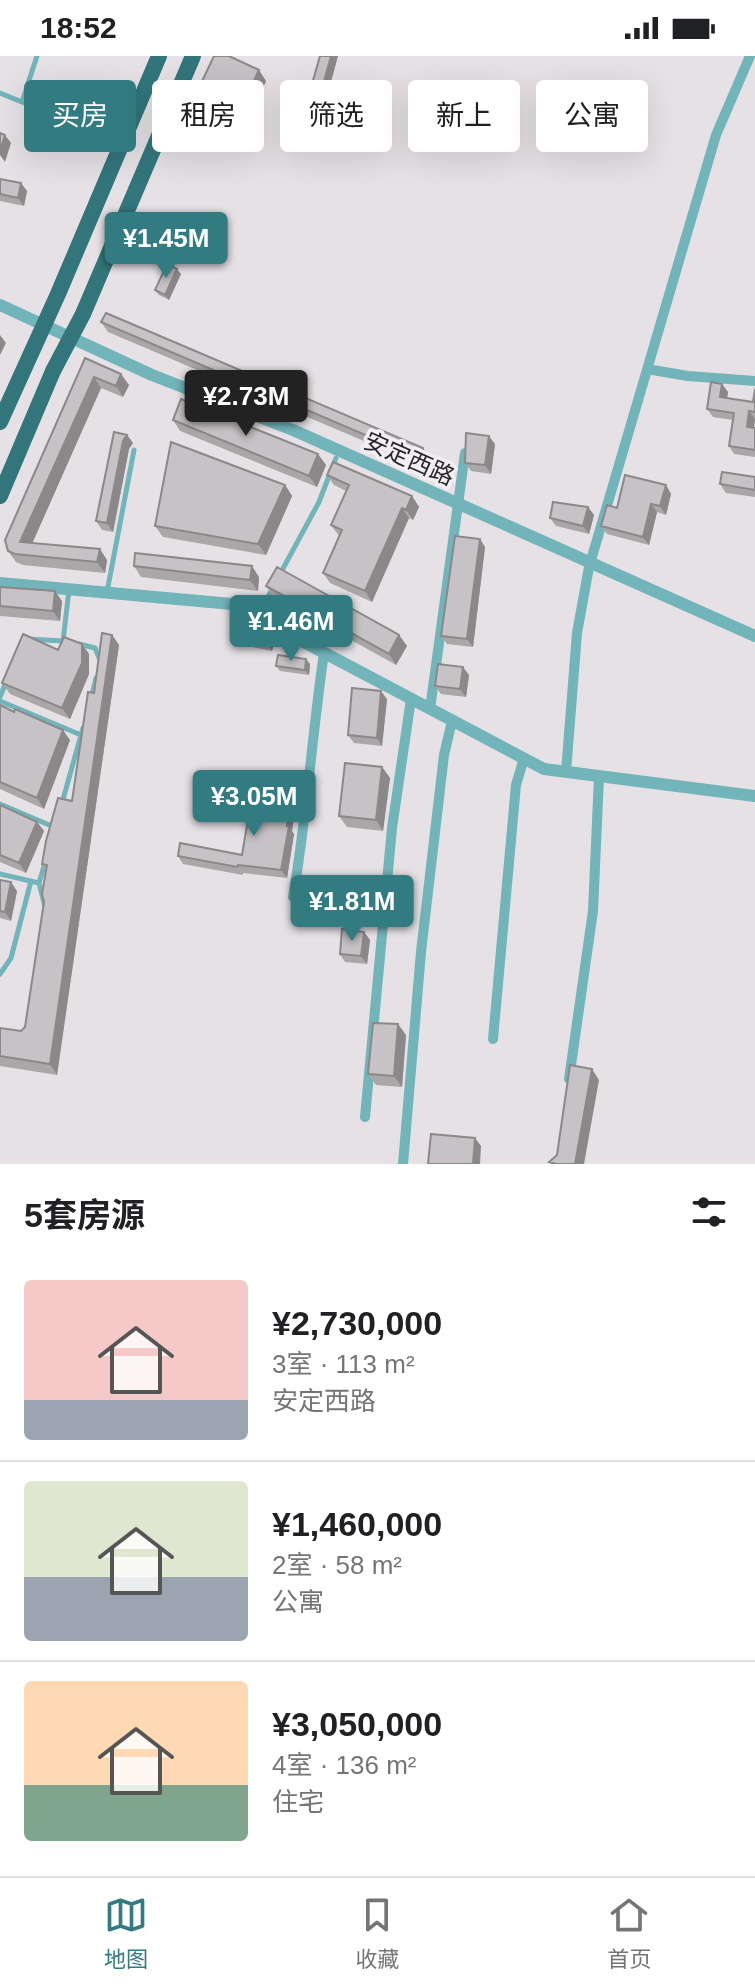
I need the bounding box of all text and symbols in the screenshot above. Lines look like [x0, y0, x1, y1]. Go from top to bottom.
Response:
text: 18:52 [40, 11, 117, 44]
chip: 买房 [24, 80, 136, 152]
chip: 租房 [152, 80, 264, 152]
chip: 筛选 [280, 80, 392, 152]
chip: 新上 [408, 80, 520, 152]
chip: 公寓 [536, 80, 648, 152]
pin: ¥1.45M [101, 212, 231, 280]
text: ¥1.45M [123, 223, 209, 253]
pin: ¥2.73M [181, 370, 311, 438]
text: ¥2.73M [203, 381, 289, 411]
street label: 安定西路 [360, 427, 459, 490]
pin: ¥1.46M [226, 595, 356, 663]
text: ¥1.46M [248, 606, 334, 636]
pin: ¥3.05M [189, 770, 319, 838]
text: ¥3.05M [211, 781, 297, 811]
pin: ¥1.81M [287, 875, 417, 943]
text: ¥1.81M [309, 886, 395, 916]
icon: filters [687, 1190, 731, 1234]
text: 5套房源 [24, 1196, 145, 1234]
text: ¥2,730,000 [272, 1304, 442, 1342]
icon: home [88, 1312, 184, 1408]
text: 3室 · 113 m² [272, 1349, 415, 1379]
text: 安定西路 [272, 1386, 376, 1416]
text: ¥1,460,000 [272, 1505, 442, 1543]
icon: home [88, 1513, 184, 1609]
text: 2室 · 58 m² [272, 1550, 402, 1580]
text: 公寓 [272, 1587, 324, 1617]
text: ¥3,050,000 [272, 1705, 442, 1743]
icon: home [88, 1713, 184, 1809]
text: 4室 · 136 m² [272, 1750, 417, 1780]
text: 住宅 [272, 1787, 324, 1817]
tab: 地图 [104, 1893, 148, 1973]
tab: 收藏 [355, 1893, 399, 1973]
tab: 首页 [607, 1893, 651, 1973]

